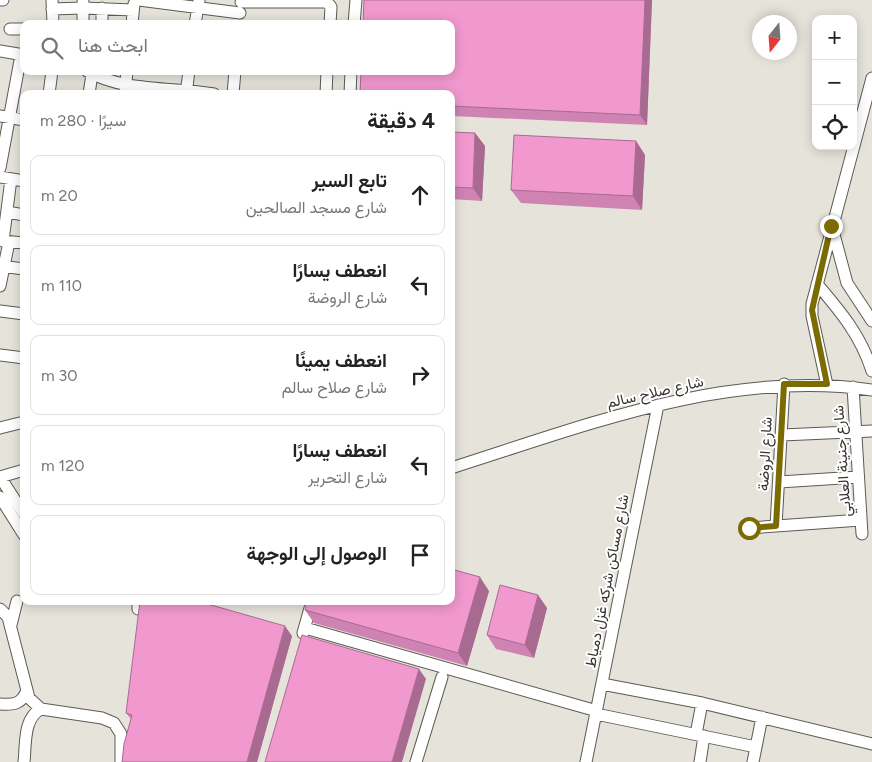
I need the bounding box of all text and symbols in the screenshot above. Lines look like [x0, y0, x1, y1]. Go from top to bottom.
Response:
north arrow [752, 15, 797, 60]
map controls [812, 15, 857, 150]
button: + [812, 15, 857, 60]
search box [20, 20, 455, 75]
icon: search [38, 34, 66, 62]
text: ابحث هنا [78, 34, 148, 57]
button: − [812, 60, 857, 105]
button: locate [812, 105, 857, 150]
text: 4 دقيقة [367, 108, 435, 133]
text: سيرًا · 280 m [40, 111, 126, 130]
text: تابع السير [312, 169, 387, 192]
icon: ahead [406, 181, 434, 209]
text: 20 m [41, 186, 78, 205]
text: شارع مسجد الصالحين [246, 198, 387, 217]
route end [820, 215, 843, 238]
text: انعطف يسارًا [293, 259, 387, 282]
icon: left [406, 271, 434, 299]
text: 110 m [41, 276, 82, 295]
text: شارع الروضة [308, 288, 387, 307]
text: انعطف يمينًا [295, 349, 387, 372]
icon: right [406, 361, 434, 389]
text: 30 m [41, 366, 78, 385]
street label: شارع صلاح سالم [605, 372, 706, 414]
text: شارع صلاح سالم [282, 378, 387, 397]
street label: شارع جنينة العلابي [829, 404, 859, 517]
street label: شارع الروضة [754, 416, 778, 492]
text: انعطف يسارًا [293, 439, 387, 462]
icon: left [406, 451, 434, 479]
text: 120 m [41, 456, 84, 475]
text: شارع التحرير [308, 468, 387, 487]
street label: شارع مساكن شركه غزل دمياط [581, 493, 635, 670]
route start [738, 517, 761, 540]
icon: arrive [406, 541, 434, 569]
text: الوصول إلى الوجهة [247, 542, 387, 565]

